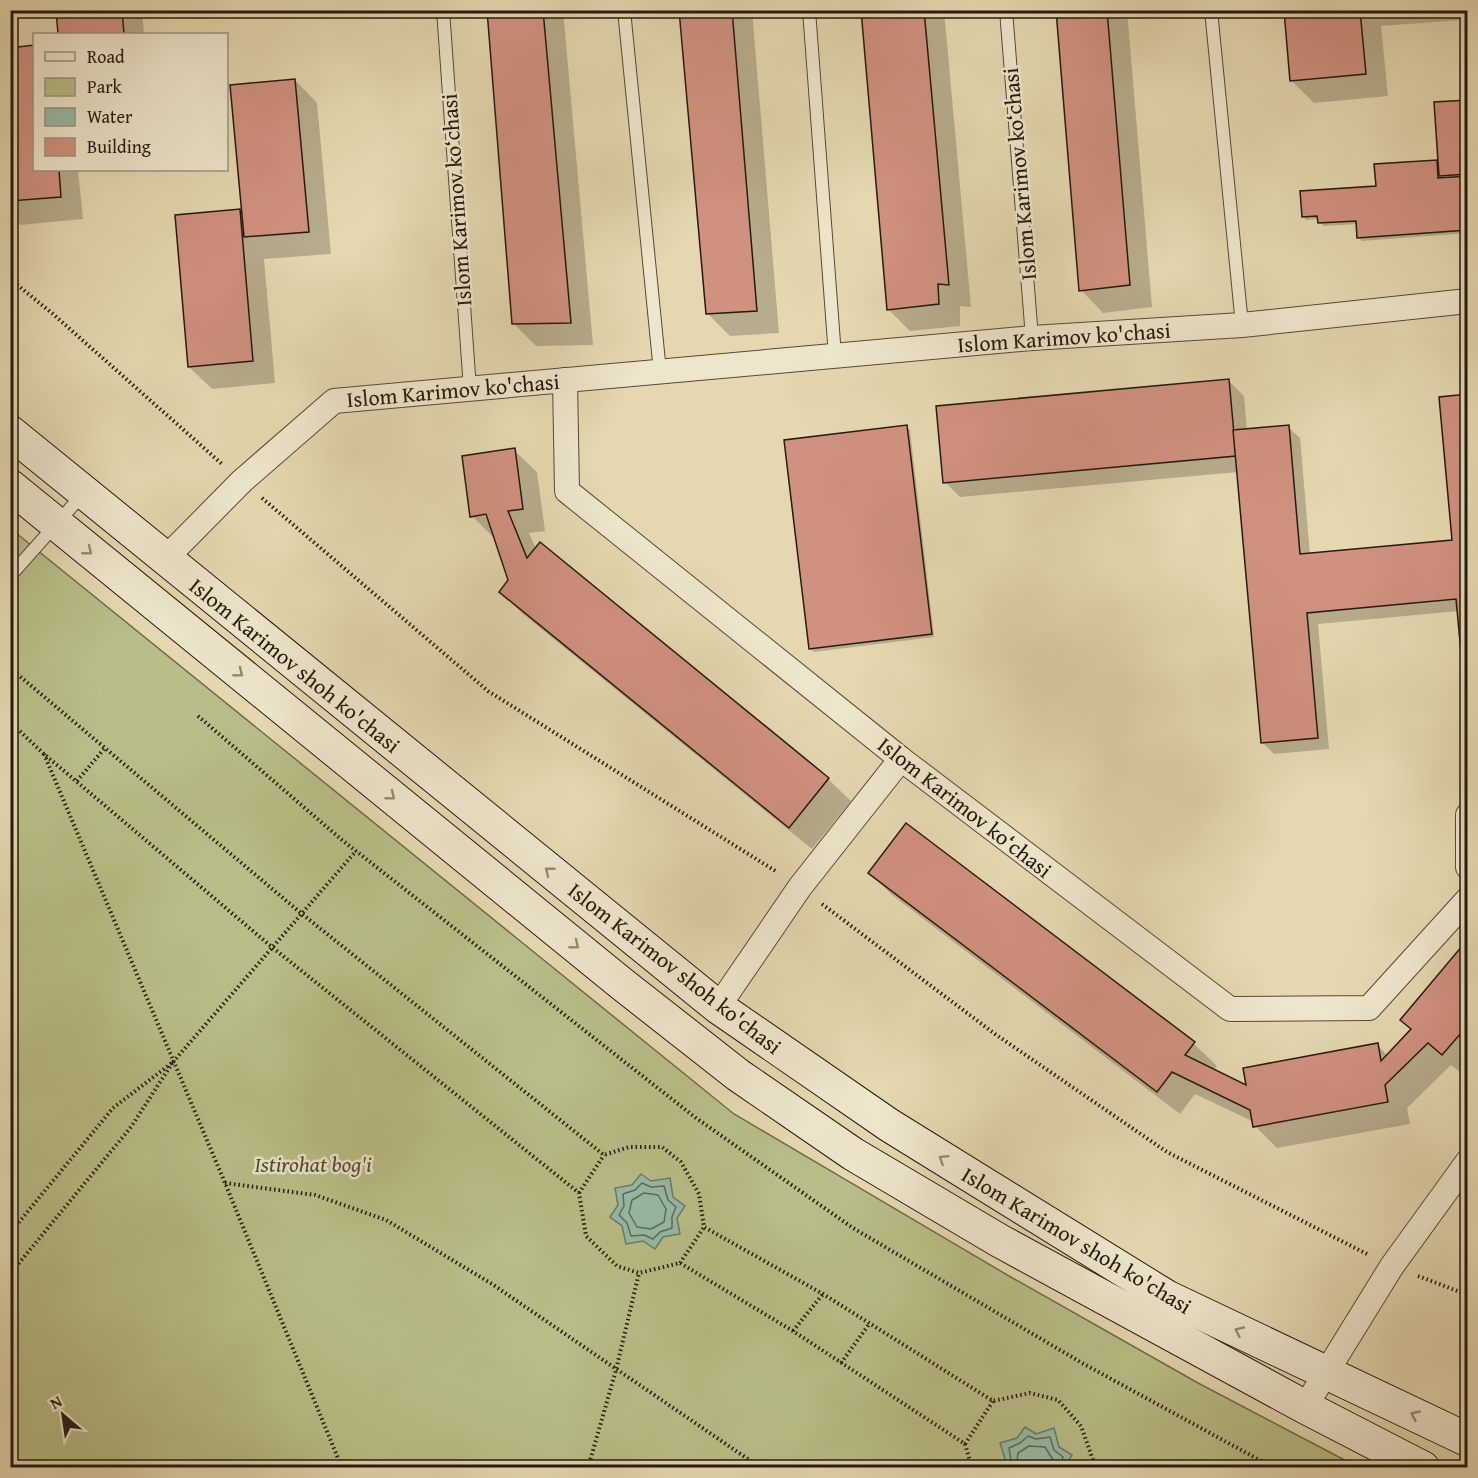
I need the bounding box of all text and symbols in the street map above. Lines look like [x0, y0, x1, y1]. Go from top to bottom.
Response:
legend [33, 33, 228, 171]
text: Road [87, 43, 125, 70]
street label: Islom Karimov ko‘chasi [994, 66, 1044, 282]
text: Park [87, 73, 123, 100]
street label: Islom Karimov ko‘chasi [433, 93, 479, 307]
text: Water [87, 103, 133, 130]
text: Building [87, 133, 151, 160]
street label: Islom Karimov ko'chasi [956, 314, 1172, 360]
street label: Islom Karimov ko'chasi [345, 365, 561, 415]
one-way arrow [81, 543, 92, 554]
street label: Islom Karimov shoh ko'chasi [183, 570, 407, 760]
one-way arrow [232, 666, 243, 677]
street label: Islom Karimov ko‘chasi [871, 729, 1059, 885]
one-way arrow [384, 789, 395, 800]
one-way arrow [545, 867, 556, 878]
street label: Islom Karimov shoh ko'chasi [561, 874, 789, 1062]
one-way arrow [568, 938, 579, 949]
park label: Istirohat bog'i [254, 1148, 372, 1180]
one-way arrow [939, 1155, 949, 1167]
street label: Islom Karimov shoh ko'chasi [956, 1159, 1198, 1321]
one-way arrow [1234, 1327, 1245, 1339]
north arrow [33, 1385, 93, 1445]
text: N [45, 1389, 66, 1415]
one-way arrow [1410, 1410, 1421, 1422]

